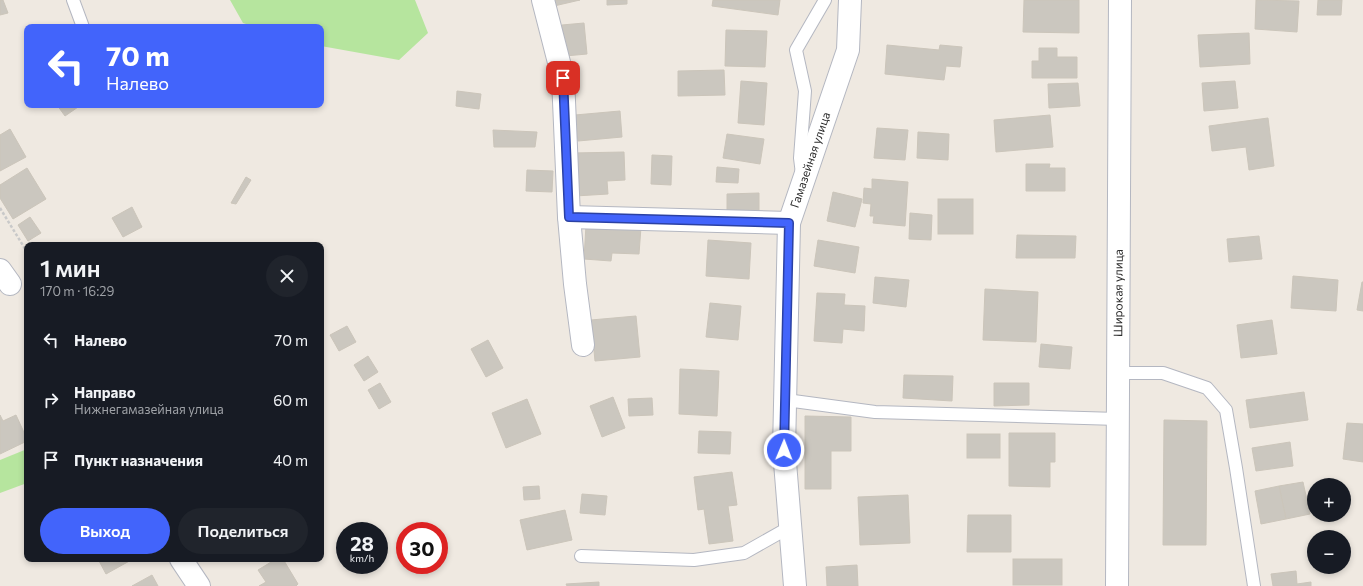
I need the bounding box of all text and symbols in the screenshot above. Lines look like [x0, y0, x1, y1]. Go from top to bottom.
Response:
text: 70 m [106, 38, 170, 72]
icon: left [40, 40, 92, 92]
pin [546, 61, 580, 95]
icon: arrive [552, 67, 574, 89]
text: Налево [106, 72, 169, 94]
street label: Гамазейная улица [787, 110, 832, 210]
street label: Широкая улица [1110, 249, 1125, 337]
text: 1 мин [40, 253, 101, 282]
button: close [266, 255, 308, 297]
text: 170 m · 16:29 [40, 283, 114, 299]
icon: left [40, 329, 62, 351]
text: Налево [74, 331, 127, 349]
text: 70 m [274, 331, 308, 349]
text: Направо [74, 383, 136, 401]
icon: right [40, 389, 62, 411]
text: 60 m [273, 391, 308, 409]
text: Нижнегамазейная улица [74, 401, 224, 417]
position arrow [763, 429, 805, 471]
icon: arrive [40, 449, 62, 471]
text: Пункт назначения [74, 451, 203, 469]
text: 40 m [273, 451, 308, 469]
map controls [1307, 478, 1351, 574]
button: + [1307, 478, 1351, 522]
button: Выход [40, 508, 170, 554]
button: Поделиться [178, 508, 308, 554]
speed limit sign: 30 [396, 522, 448, 574]
button: − [1307, 530, 1351, 574]
text: 28 [350, 531, 374, 555]
text: km/h [350, 552, 374, 564]

